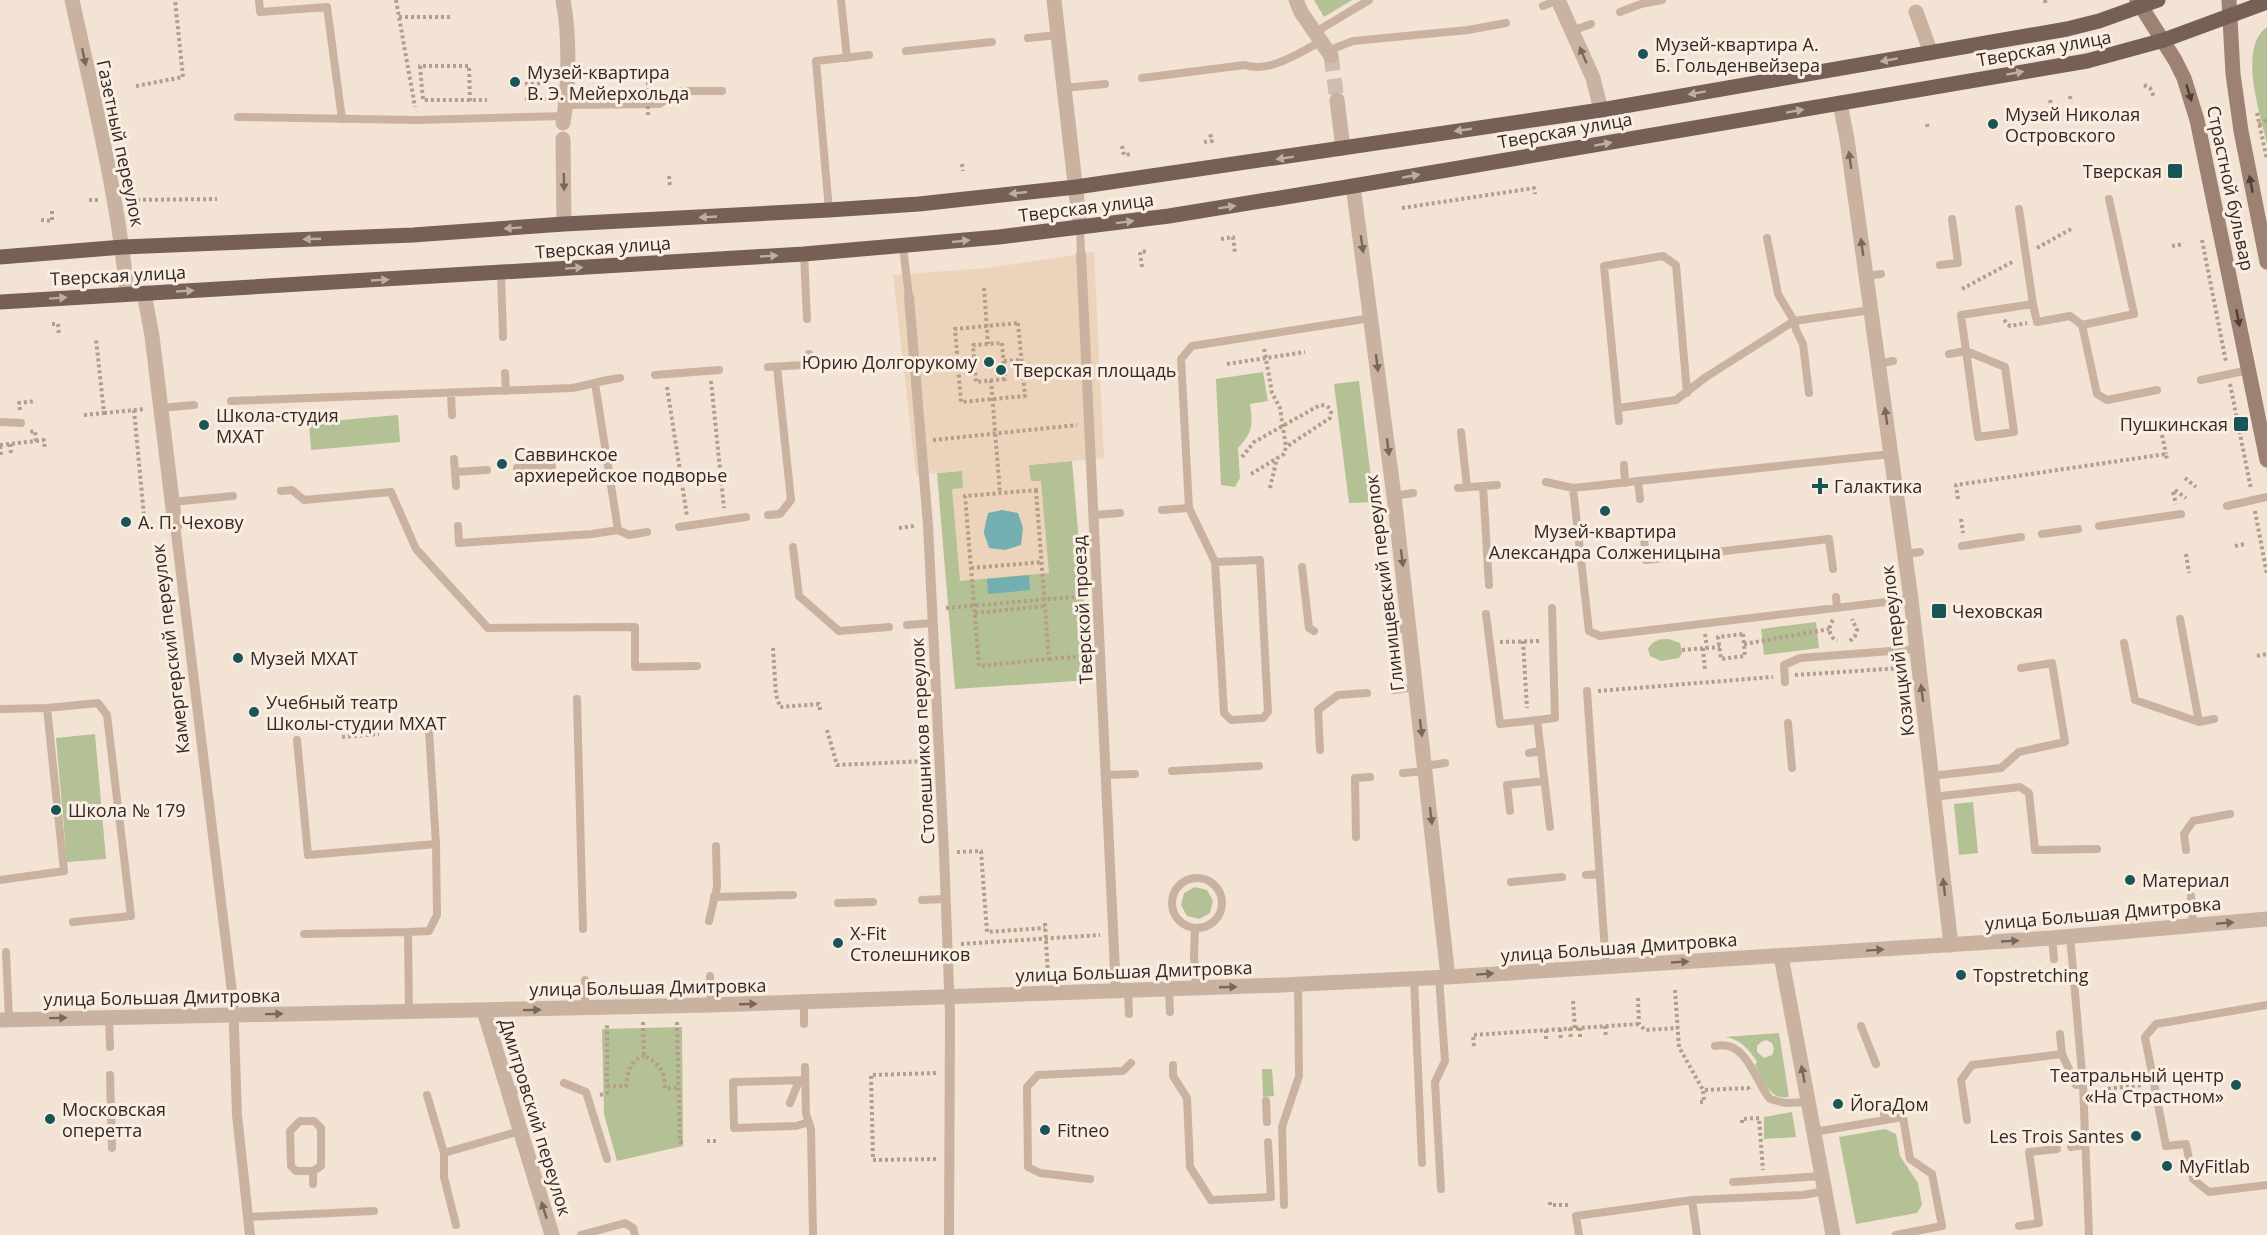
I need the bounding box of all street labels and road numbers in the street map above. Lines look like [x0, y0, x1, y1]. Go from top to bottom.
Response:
street label: Тверская улица [1975, 24, 2113, 72]
street label: Газетный переулок [92, 57, 151, 229]
street label: Страстной бульвар [2202, 103, 2260, 273]
street label: Тверская улица [1496, 106, 1634, 154]
street label: Тверская улица [1017, 187, 1155, 227]
street label: Тверская улица [534, 230, 672, 264]
street label: Тверская улица [49, 259, 187, 291]
street label: Глинищевский переулок [1359, 473, 1409, 693]
street label: Тверской проезд [1066, 535, 1098, 685]
street label: Камергерский переулок [145, 542, 195, 755]
street label: Козицкий переулок [1875, 564, 1919, 738]
street label: Столешников переулок [905, 636, 939, 845]
street label: улица Большая Дмитровка [1984, 891, 2222, 935]
street label: улица Большая Дмитровка [1500, 927, 1738, 967]
street label: улица Большая Дмитровка [1015, 955, 1253, 987]
street label: улица Большая Дмитровка [529, 973, 767, 1001]
street label: улица Большая Дмитровка [43, 983, 281, 1011]
street label: Дмитровский переулок [495, 1016, 578, 1219]

